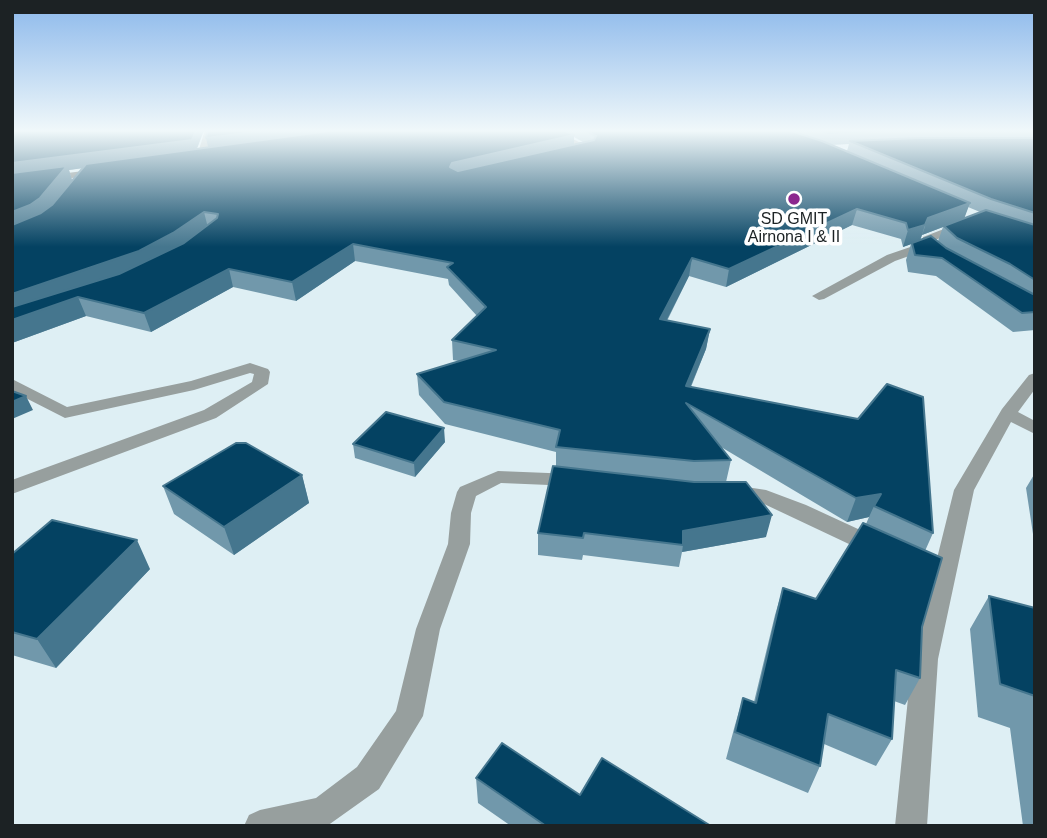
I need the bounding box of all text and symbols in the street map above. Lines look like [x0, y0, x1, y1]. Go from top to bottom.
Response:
marker: SD GMIT Airnona I & II [786, 191, 802, 207]
place label: SD GMIT Airnona I & II [748, 210, 840, 248]

